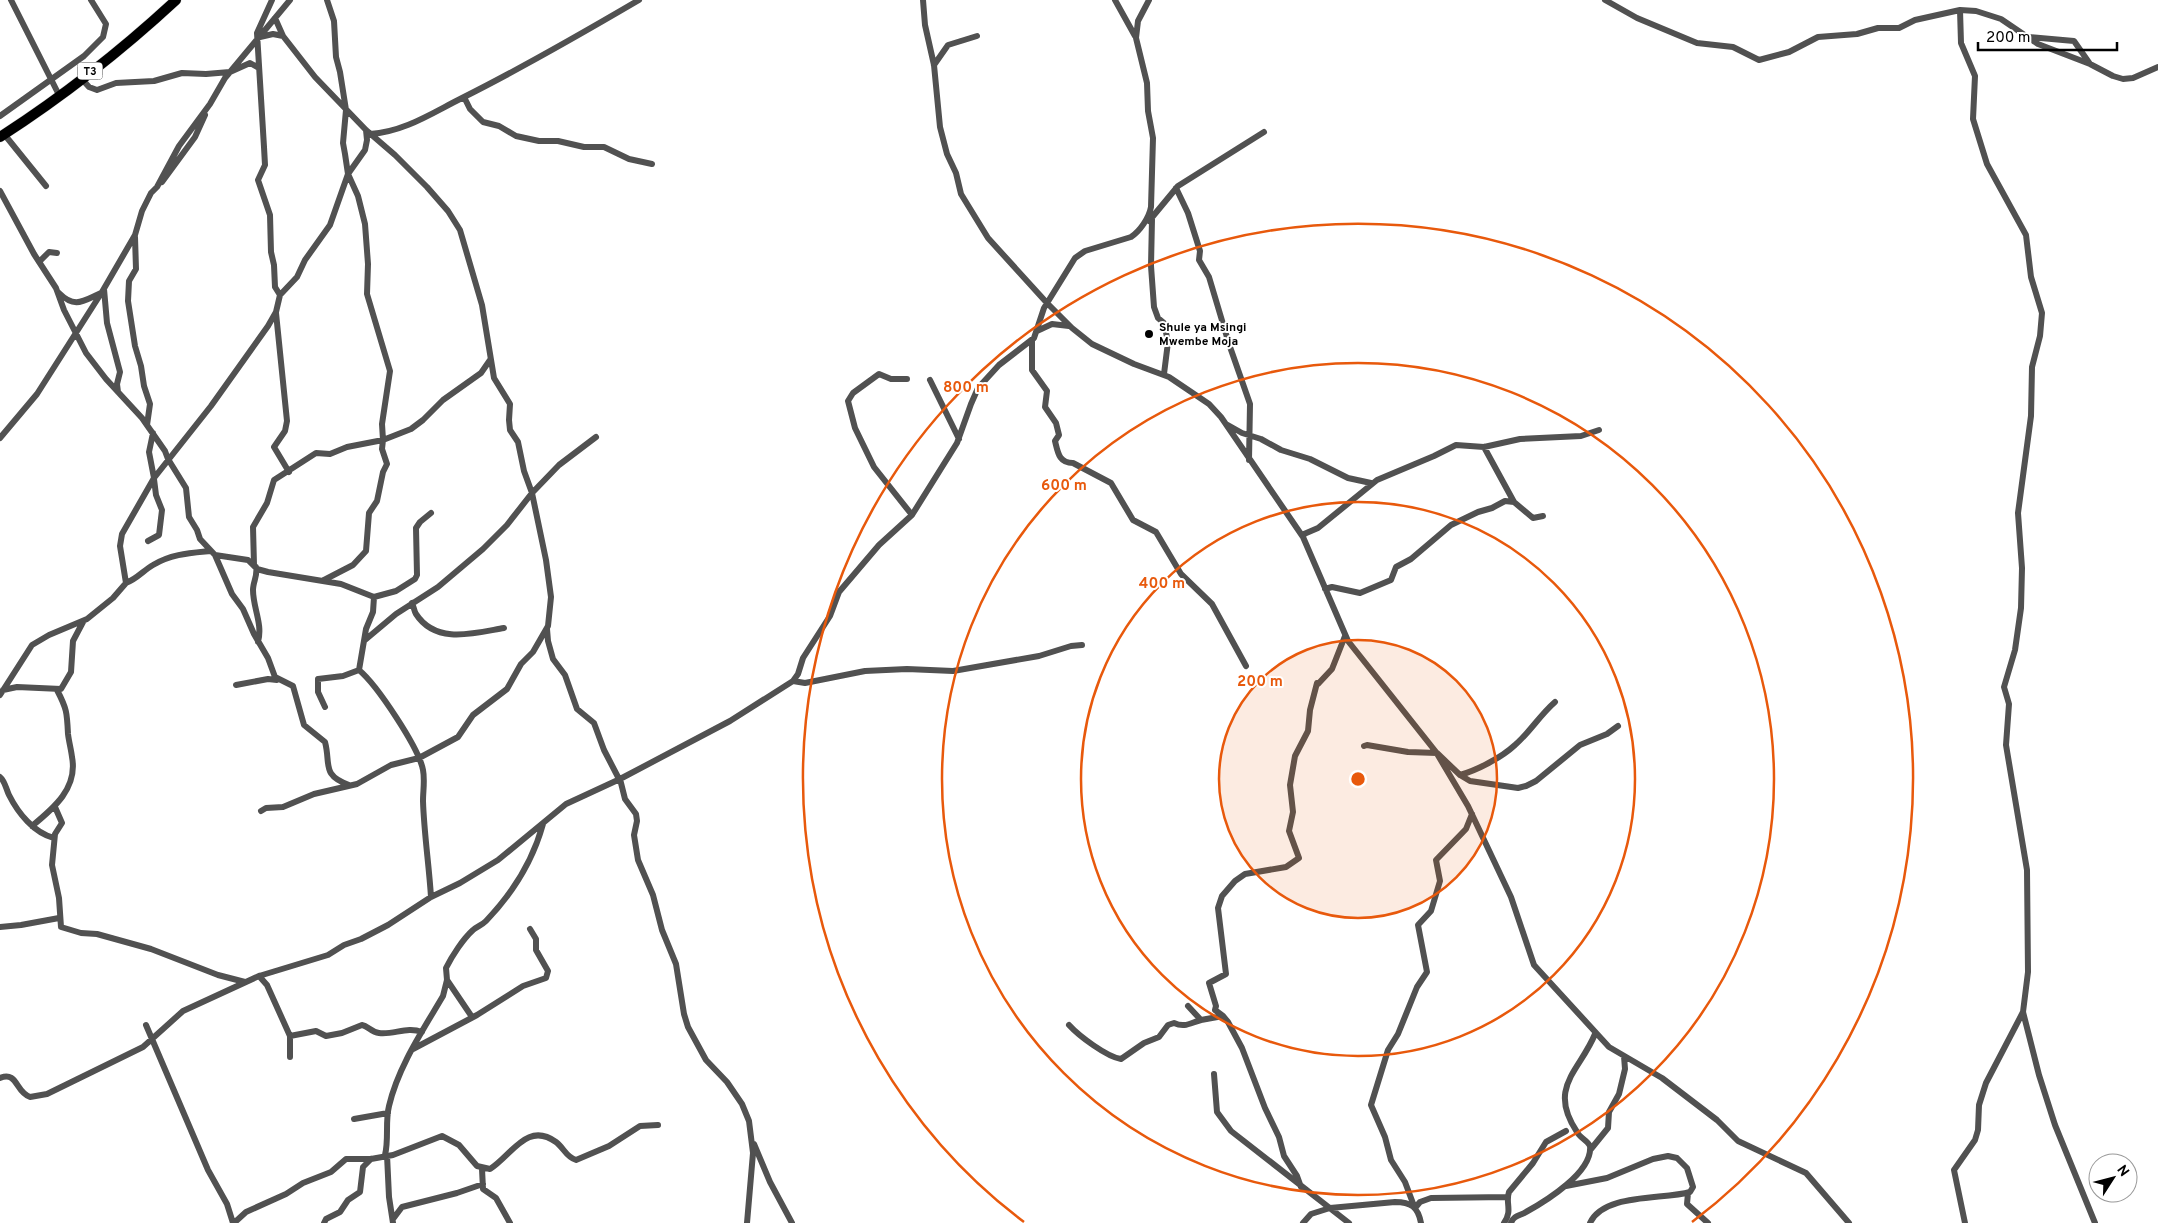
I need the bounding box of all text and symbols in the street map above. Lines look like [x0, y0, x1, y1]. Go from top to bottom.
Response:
scale bar [1978, 20, 2117, 52]
text: 200 m [1986, 29, 2031, 48]
road number: T3 [78, 62, 102, 80]
place label: Shule ya Msingi Mwembe Moja [1159, 320, 1246, 350]
marker: Shule ya Msingi Mwembe Moja [1143, 328, 1155, 340]
text: 800 m [943, 379, 989, 398]
text: 600 m [1041, 477, 1087, 496]
text: 400 m [1139, 575, 1185, 594]
text: 200 m [1237, 673, 1283, 692]
centre of rings [1349, 770, 1367, 788]
north arrow [2088, 1153, 2138, 1203]
text: N [2112, 1162, 2132, 1180]

